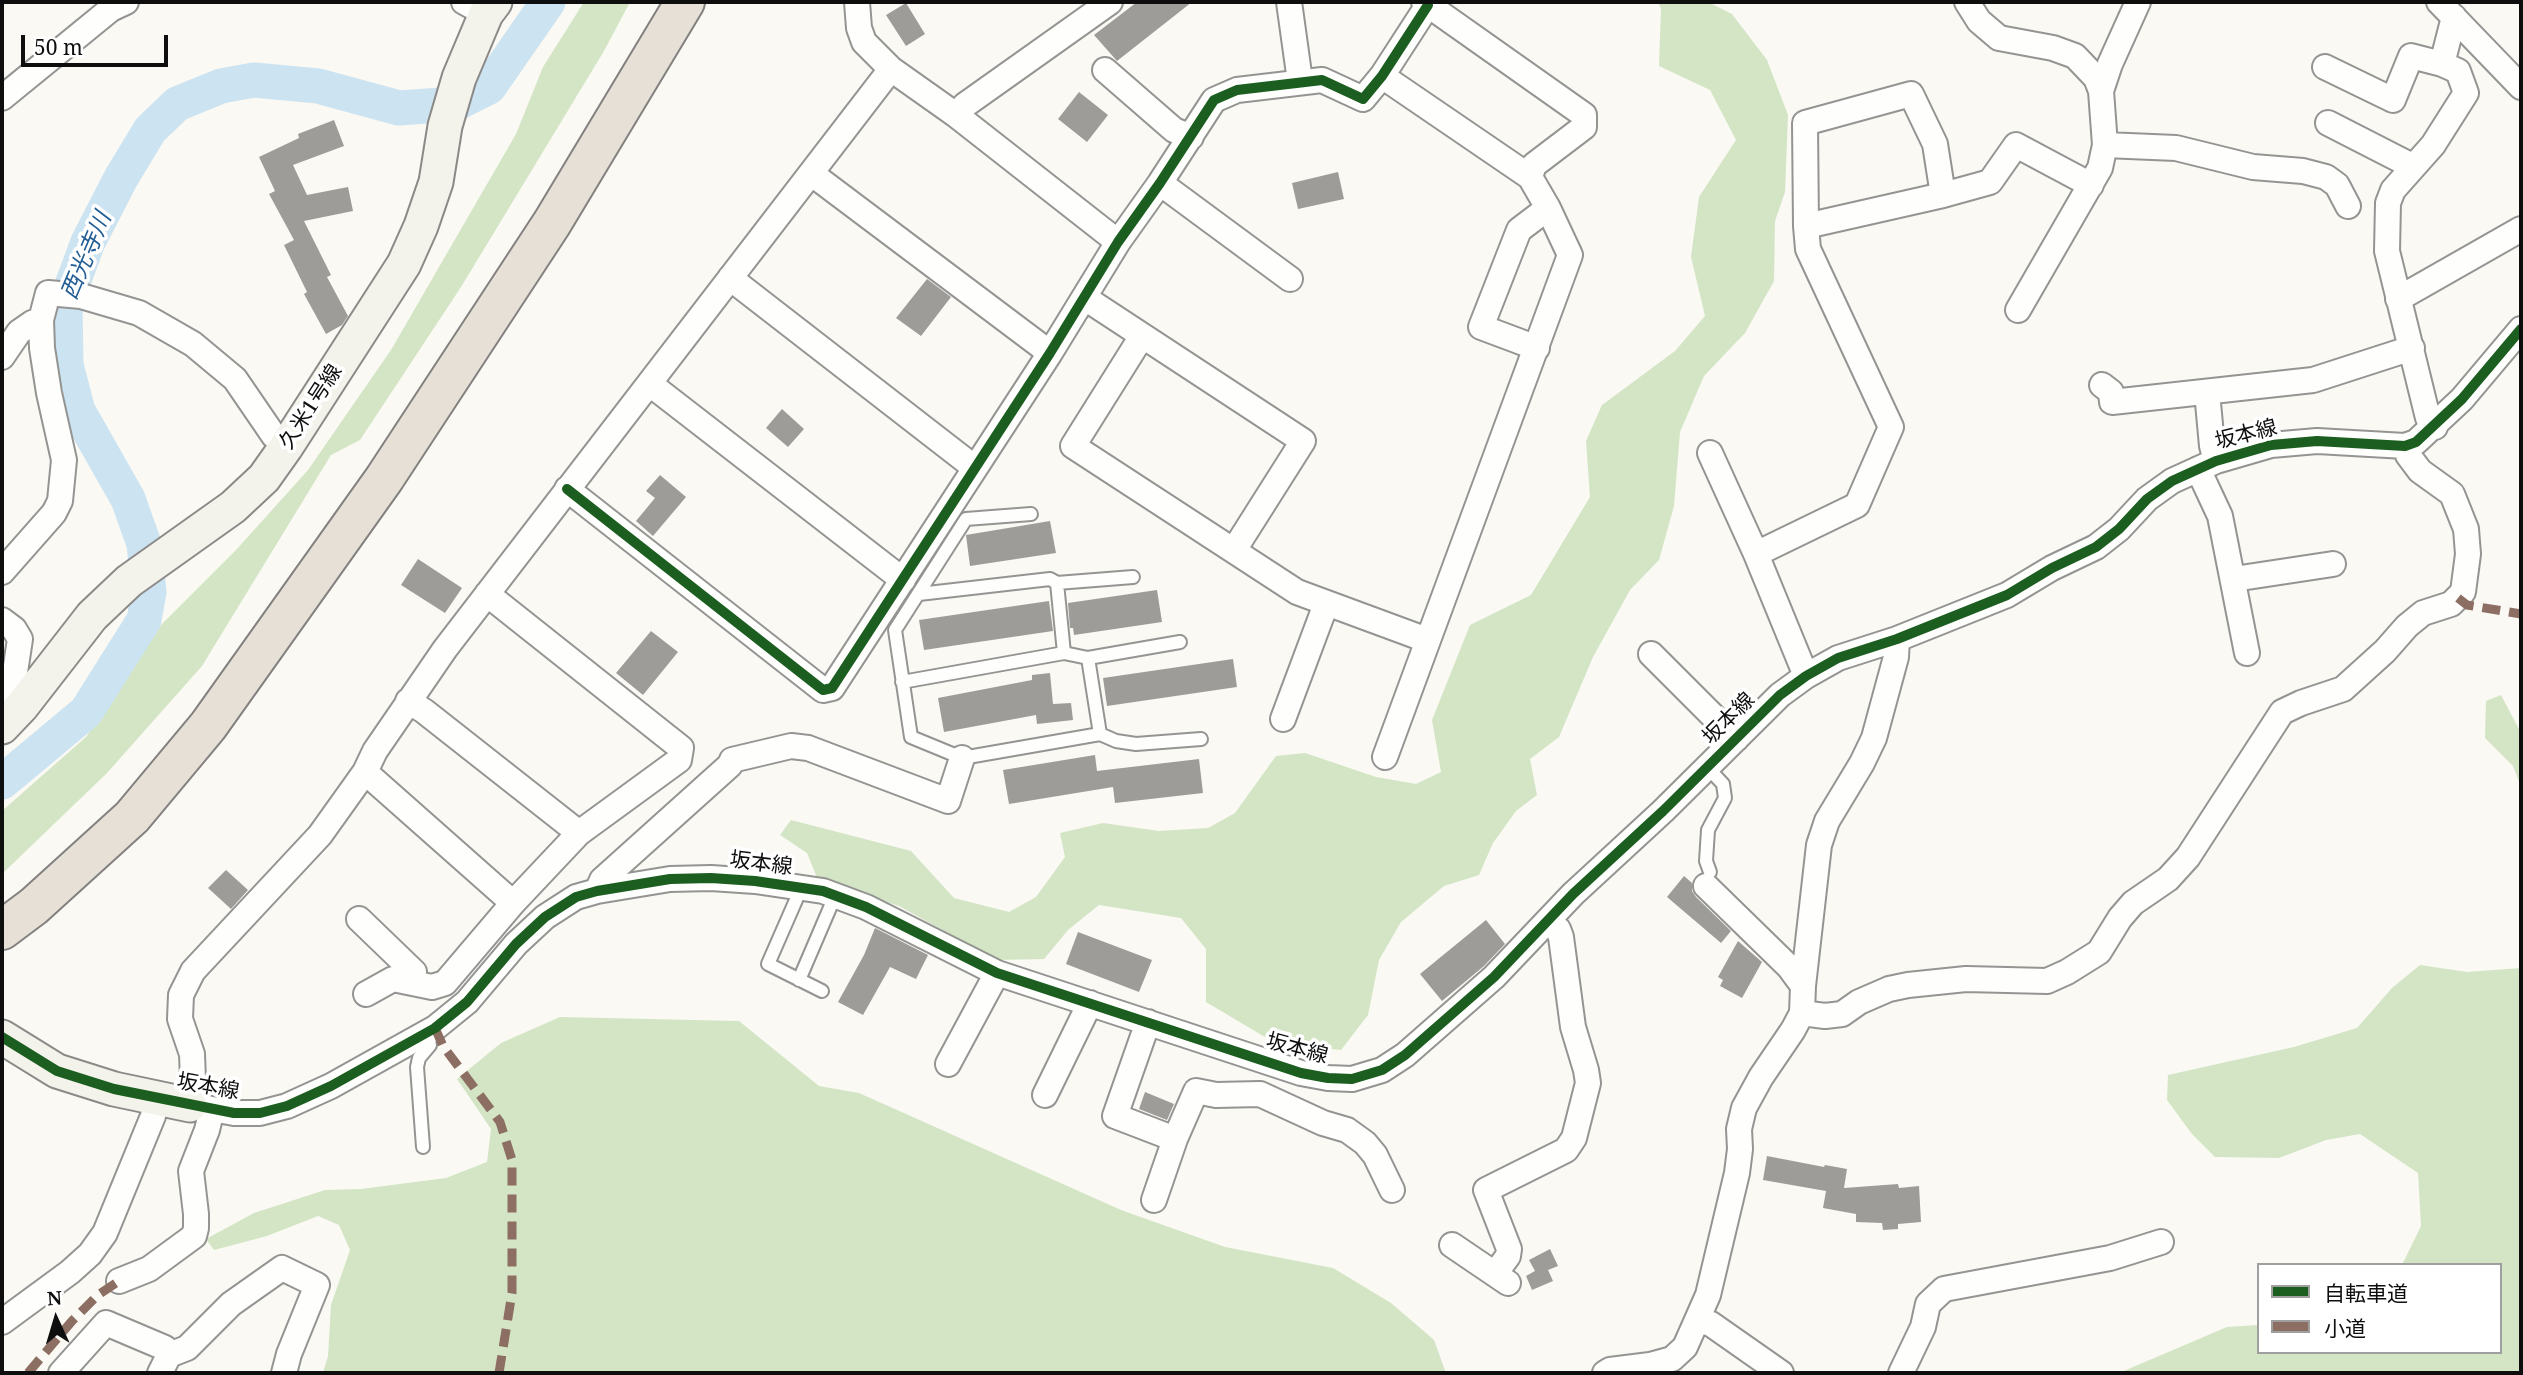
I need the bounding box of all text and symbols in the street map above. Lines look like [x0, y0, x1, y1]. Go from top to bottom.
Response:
scale bar [24, 21, 172, 65]
text: 50 m [34, 33, 83, 61]
water label: 西光寺川 [56, 208, 118, 304]
street label: 久米1号線 [274, 360, 348, 454]
street label: 坂本線 [2212, 415, 2280, 455]
street label: 坂本線 [1698, 688, 1760, 750]
street label: 坂本線 [728, 848, 794, 880]
street label: 坂本線 [1263, 1029, 1331, 1069]
street label: 坂本線 [175, 1069, 241, 1105]
legend [2257, 1263, 2502, 1354]
text: 自転車道 [2324, 1279, 2408, 1307]
north arrow [21, 1284, 91, 1354]
text: N [46, 1285, 63, 1312]
text: 小道 [2324, 1314, 2366, 1342]

